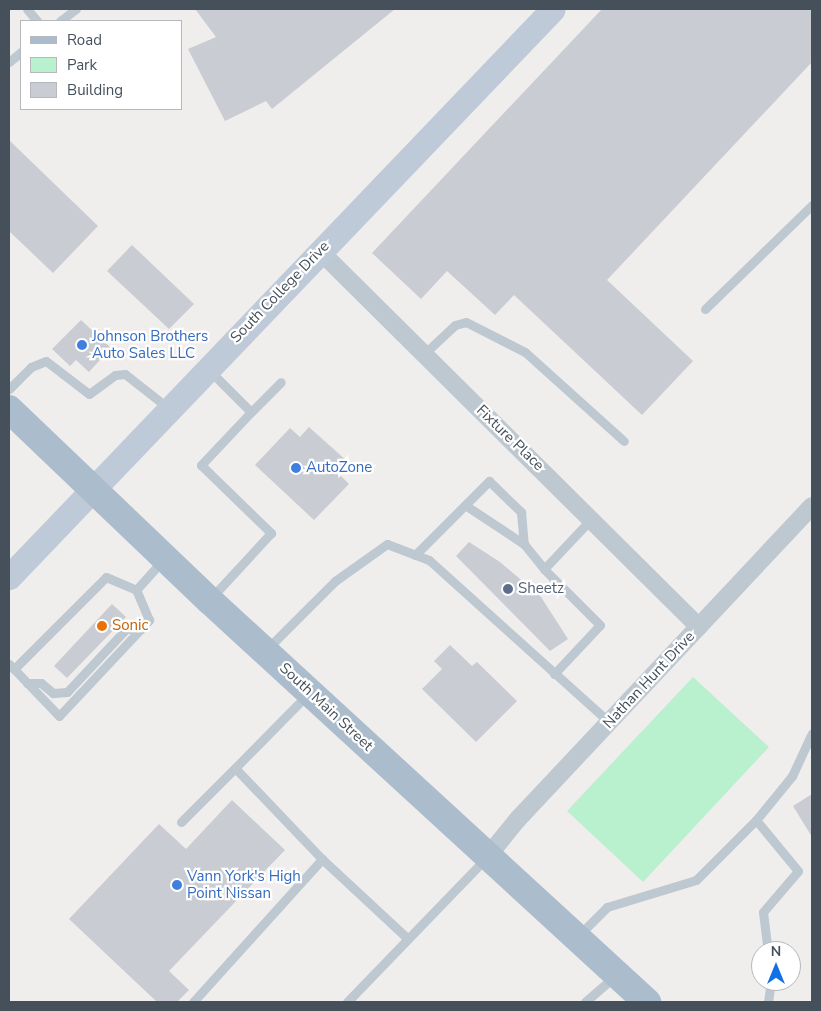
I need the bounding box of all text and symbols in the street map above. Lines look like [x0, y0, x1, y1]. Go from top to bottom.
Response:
legend [20, 20, 182, 110]
text: Road [67, 30, 102, 50]
text: Park [67, 55, 97, 75]
text: Building [67, 80, 123, 100]
street label: South College Drive [227, 237, 333, 347]
place label: Johnson Brothers Auto Sales LLC [92, 327, 208, 362]
marker: Johnson Brothers Auto Sales LLC [76, 339, 88, 351]
street label: Fixture Place [472, 401, 548, 475]
place label: AutoZone [306, 459, 372, 477]
marker: AutoZone [290, 462, 302, 474]
place label: Sheetz [518, 580, 564, 598]
marker: Sheetz [502, 583, 514, 595]
place label: Sonic [112, 617, 149, 635]
marker: Sonic [96, 620, 108, 632]
street label: Nathan Hunt Drive [599, 628, 699, 732]
street label: South Main Street [276, 659, 376, 755]
place label: Vann York's High Point Nissan [187, 867, 301, 902]
marker: Vann York's High Point Nissan [171, 879, 183, 891]
north arrow [751, 941, 801, 991]
text: N [771, 942, 781, 961]

